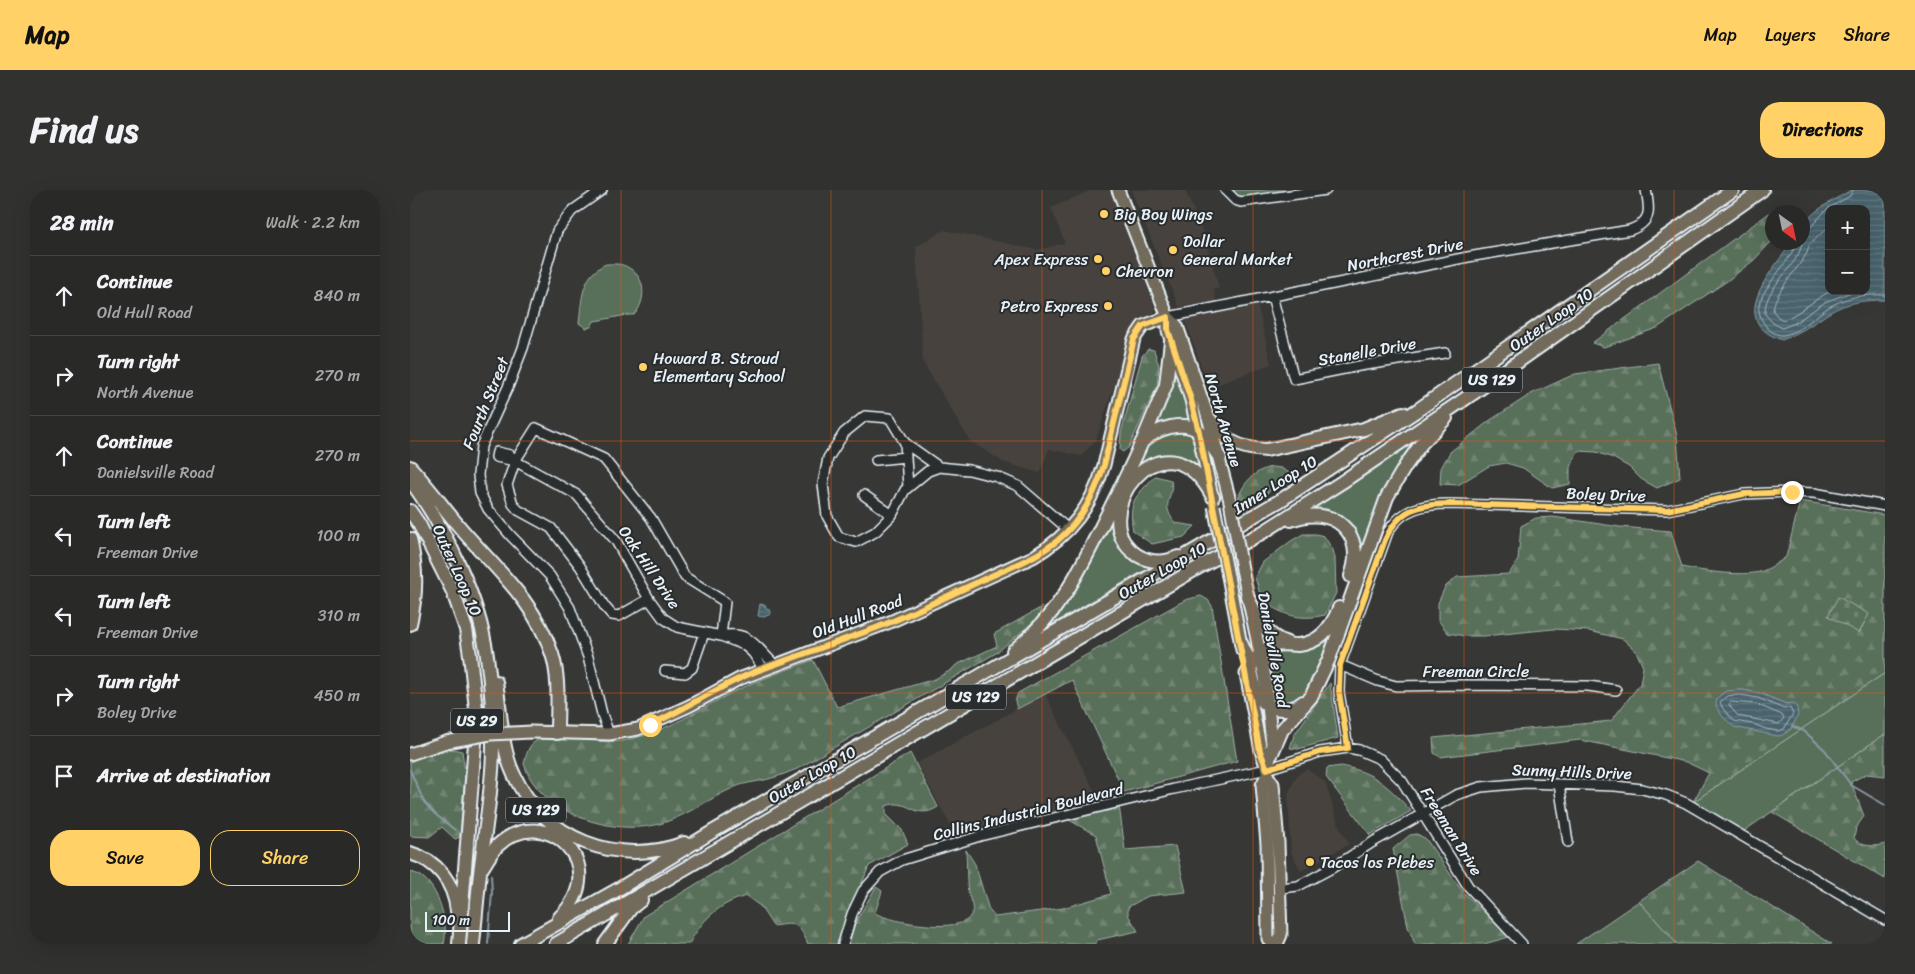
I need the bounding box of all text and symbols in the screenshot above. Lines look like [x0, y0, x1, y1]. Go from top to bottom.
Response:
text: Map [25, 14, 69, 56]
text: Map [1704, 19, 1737, 51]
text: Layers [1765, 19, 1816, 51]
text: Share [1844, 19, 1890, 51]
text: Find us [30, 99, 138, 161]
button: Directions [1760, 102, 1885, 158]
place label: Big Boy Wings [1114, 200, 1214, 229]
text: 28 min [50, 204, 113, 242]
north arrow [1765, 205, 1810, 250]
map controls [1825, 205, 1870, 295]
button: + [1825, 205, 1870, 250]
text: Walk · 2.2 km [266, 208, 360, 237]
marker: Big Boy Wings [1098, 208, 1110, 220]
place label: Dollar General Market [1183, 227, 1293, 274]
street label: Northcrest Drive [1344, 229, 1466, 280]
marker: Dollar General Market [1167, 244, 1179, 256]
place label: Apex Express [993, 245, 1089, 274]
button: − [1825, 250, 1870, 295]
marker: Apex Express [1092, 253, 1104, 265]
place label: Chevron [1116, 257, 1174, 286]
text: Continue [97, 265, 173, 298]
marker: Chevron [1100, 265, 1112, 277]
street label: Outer Loop 10 [1503, 279, 1600, 359]
text: 840 m [314, 281, 360, 310]
icon: ahead [50, 282, 78, 310]
place label: Petro Express [1001, 292, 1099, 321]
text: Old Hull Road [97, 298, 192, 327]
marker: Petro Express [1102, 300, 1114, 312]
street label: Stanelle Drive [1316, 329, 1418, 374]
place label: Howard B. Stroud Elementary School [653, 344, 785, 391]
text: Turn right [97, 345, 179, 378]
street label: Fourth Street [454, 352, 517, 454]
text: 270 m [315, 361, 360, 390]
marker: Howard B. Stroud Elementary School [637, 361, 649, 373]
icon: right [50, 362, 78, 390]
road number: US 129 [1462, 368, 1522, 392]
street label: North Avenue [1196, 370, 1251, 471]
text: North Avenue [97, 378, 193, 407]
text: Continue [97, 425, 173, 458]
text: 270 m [315, 441, 360, 470]
icon: ahead [50, 442, 78, 470]
street label: Inner Loop 10 [1226, 447, 1323, 523]
text: Danielsville Road [97, 458, 214, 487]
street label: Boley Drive [1566, 479, 1646, 510]
route end [1781, 481, 1804, 504]
text: Turn left [97, 505, 170, 538]
street label: Oak Hill Drive [611, 519, 689, 615]
street label: Outer Loop 10 [424, 520, 491, 621]
text: 100 m [316, 521, 360, 550]
icon: left [50, 522, 78, 550]
street label: Outer Loop 10 [1113, 533, 1212, 607]
text: Freeman Drive [97, 538, 198, 567]
text: Turn left [97, 585, 170, 618]
street label: Old Hull Road [808, 585, 908, 647]
street label: Danielsville Road [1249, 590, 1298, 712]
text: 310 m [318, 601, 360, 630]
icon: left [50, 602, 78, 630]
text: Freeman Drive [97, 618, 198, 647]
street label: Freeman Circle [1423, 657, 1529, 686]
text: Turn right [97, 665, 179, 698]
text: 450 m [314, 681, 360, 710]
icon: right [50, 682, 78, 710]
road number: US 129 [946, 684, 1006, 710]
text: Boley Drive [97, 698, 177, 727]
road number: US 29 [451, 708, 503, 734]
route start [639, 714, 662, 737]
street label: Outer Loop 10 [763, 737, 862, 811]
street label: Sunny Hills Drive [1511, 755, 1632, 788]
text: Arrive at destination [97, 759, 270, 792]
icon: arrive [50, 762, 78, 790]
street label: Collins Industrial Boulevard [930, 773, 1128, 849]
street label: Freeman Drive [1412, 781, 1491, 882]
road number: US 129 [506, 798, 566, 822]
button: Save [50, 830, 200, 886]
button: Share [210, 830, 360, 886]
place label: Tacos los Plebes [1320, 848, 1434, 877]
marker: Tacos los Plebes [1304, 856, 1316, 868]
text: 100 m [432, 908, 470, 933]
scale bar [425, 909, 510, 932]

